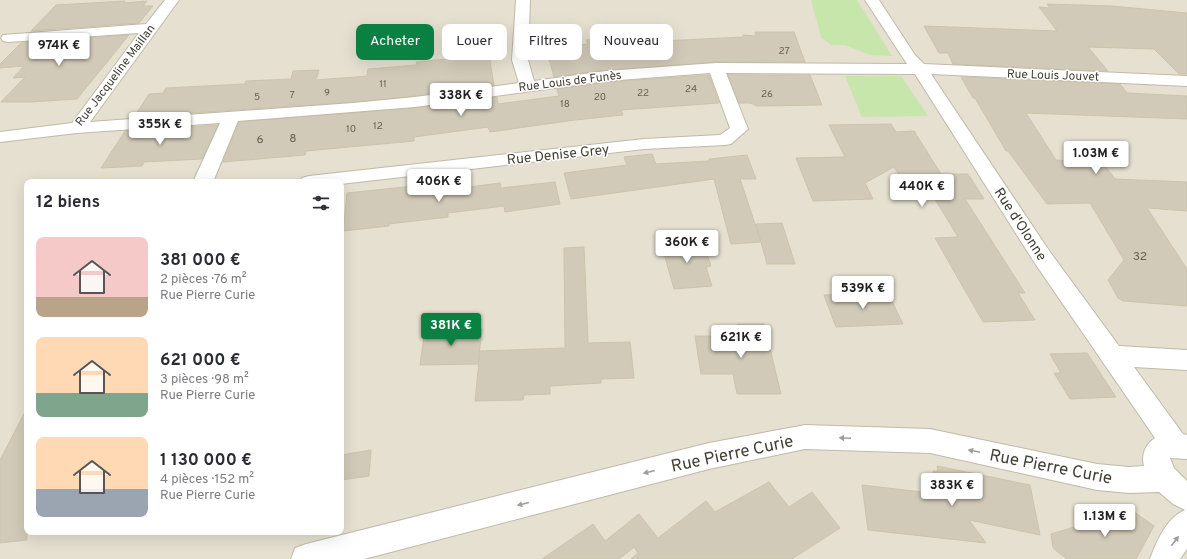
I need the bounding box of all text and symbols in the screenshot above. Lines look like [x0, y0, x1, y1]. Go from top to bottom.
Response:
street label: Rue Jacqueline Maillan [72, 22, 159, 130]
chip: Acheter [356, 24, 434, 60]
chip: Louer [442, 24, 507, 60]
chip: Filtres [515, 24, 582, 60]
chip: Nouveau [590, 24, 673, 60]
pin: 974K € [26, 33, 92, 67]
text: 974K € [38, 38, 80, 54]
house number: 27 [778, 45, 790, 58]
street label: Rue Louis Jouvet [1006, 66, 1099, 86]
street label: Rue Louis de Funès [518, 68, 623, 96]
house number: 11 [379, 78, 387, 91]
pin: 338K € [428, 83, 494, 117]
house number: 24 [685, 83, 697, 96]
house number: 9 [324, 87, 330, 100]
house number: 22 [637, 87, 649, 100]
text: 338K € [439, 88, 483, 104]
house number: 26 [761, 88, 773, 101]
house number: 7 [289, 89, 295, 102]
house number: 5 [254, 91, 260, 104]
house number: 20 [594, 91, 606, 104]
house number: 18 [560, 98, 570, 111]
pin: 355K € [127, 112, 193, 146]
text: 355K € [138, 117, 182, 133]
house number: 12 [373, 120, 383, 133]
house number: 10 [346, 123, 356, 136]
house number: 8 [289, 131, 297, 147]
house number: 6 [256, 132, 264, 148]
pin: 1.03M € [1059, 141, 1133, 175]
street label: Rue Denise Grey [506, 142, 610, 169]
text: 1.03M € [1073, 146, 1119, 162]
pin: 406K € [406, 169, 472, 203]
text: 406K € [416, 174, 462, 190]
pin: 440K € [889, 174, 955, 208]
text: 440K € [899, 179, 945, 195]
street label: Rue d'Olonne [990, 185, 1050, 265]
text: 12 biens [36, 192, 100, 214]
icon: filters [310, 192, 332, 214]
pin: 360K € [654, 230, 720, 264]
text: 360K € [664, 235, 710, 251]
house number: 32 [1133, 249, 1147, 265]
text: 381 000 € [160, 250, 241, 272]
icon: home [68, 253, 116, 301]
text: 2 pièces · 76 m² [160, 272, 246, 288]
pin: 539K € [830, 276, 896, 310]
text: 539K € [841, 281, 885, 297]
text: Rue Pierre Curie [160, 288, 255, 304]
pin: 381K € [418, 313, 484, 347]
text: 381K € [430, 318, 472, 334]
pin: 621K € [708, 325, 774, 359]
text: 621K € [720, 330, 762, 346]
text: 621 000 € [160, 350, 241, 372]
icon: home [68, 353, 116, 401]
text: 3 pièces · 98 m² [160, 372, 249, 388]
text: Rue Pierre Curie [160, 388, 255, 404]
street label: Rue Pierre Curie [669, 431, 796, 479]
one-way arrow [839, 434, 851, 441]
street label: Rue Pierre Curie [987, 445, 1114, 491]
one-way arrow [968, 447, 980, 453]
text: 1 130 000 € [160, 450, 252, 472]
icon: home [68, 453, 116, 501]
one-way arrow [642, 469, 655, 475]
text: 4 pièces · 152 m² [160, 472, 254, 488]
pin: 383K € [919, 473, 985, 507]
text: 383K € [930, 478, 974, 494]
text: Rue Pierre Curie [160, 488, 255, 504]
one-way arrow [516, 501, 528, 507]
pin: 1.13M € [1068, 504, 1142, 538]
text: 1.13M € [1083, 509, 1127, 525]
one-way arrow [1170, 535, 1179, 546]

